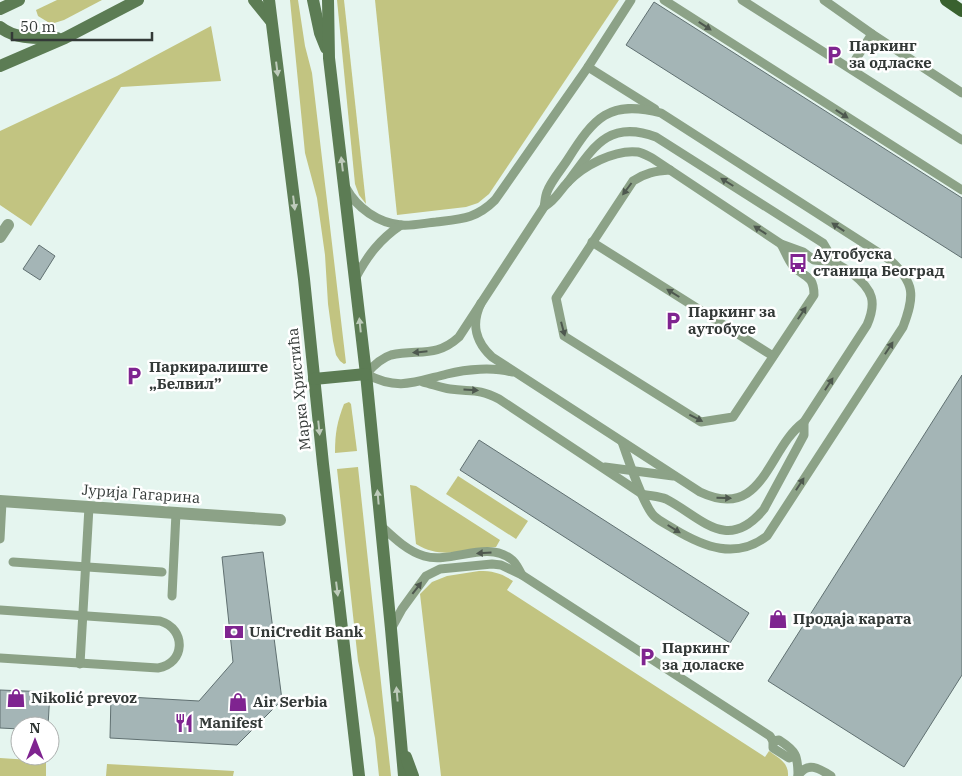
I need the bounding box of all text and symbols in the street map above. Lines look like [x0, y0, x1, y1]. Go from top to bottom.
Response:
scale bar [12, 10, 152, 42]
text: 50 m [20, 17, 56, 36]
one-way arrow [698, 21, 712, 31]
place label: Паркинг за одласке [849, 36, 932, 72]
parking icon: Паркинг за одласке [823, 44, 845, 66]
one-way arrow [273, 62, 281, 78]
one-way arrow [835, 109, 849, 118]
one-way arrow [338, 155, 346, 171]
one-way arrow [721, 178, 734, 187]
one-way arrow [622, 182, 633, 195]
one-way arrow [290, 195, 298, 211]
one-way arrow [832, 222, 845, 231]
one-way arrow [753, 225, 767, 235]
place label: Аутобуска станица Београд [813, 244, 945, 280]
bus stop icon: Аутобуска станица Београд [787, 252, 809, 274]
one-way arrow [666, 288, 679, 297]
place label: Паркинг за аутобусе [688, 302, 776, 338]
one-way arrow [797, 307, 806, 320]
parking icon: Паркинг за аутобусе [662, 310, 684, 332]
one-way arrow [356, 317, 364, 333]
one-way arrow [559, 321, 567, 337]
street label: Марка Христића [283, 327, 314, 451]
one-way arrow [884, 341, 894, 355]
one-way arrow [412, 348, 428, 356]
place label: Паркиралиште „Белвил” [149, 357, 268, 393]
parking icon: Паркиралиште „Белвил” [123, 365, 145, 387]
one-way arrow [824, 377, 834, 390]
one-way arrow [463, 387, 479, 395]
one-way arrow [689, 414, 703, 422]
one-way arrow [315, 420, 323, 436]
one-way arrow [796, 478, 805, 491]
street label: Јурија Гагарина [81, 480, 201, 507]
one-way arrow [374, 489, 382, 505]
one-way arrow [716, 494, 732, 502]
one-way arrow [668, 524, 681, 534]
one-way arrow [475, 549, 491, 557]
one-way arrow [412, 581, 422, 595]
one-way arrow [333, 582, 341, 598]
shop icon: Продаја карата [767, 608, 789, 630]
place label: Продаја карата [793, 609, 912, 628]
bank icon: UniCredit Bank [223, 621, 245, 643]
place label: UniCredit Bank [249, 622, 364, 641]
place label: Паркинг за доласке [662, 638, 744, 674]
parking icon: Паркинг за доласке [636, 646, 658, 668]
one-way arrow [392, 686, 400, 702]
shop icon: Nikolić prevoz [5, 687, 27, 709]
place label: Nikolić prevoz [31, 688, 137, 707]
shop icon: Air Serbia [227, 691, 249, 713]
place label: Air Serbia [253, 692, 328, 711]
restaurant icon: Manifest [173, 712, 195, 734]
place label: Manifest [199, 713, 263, 732]
north arrow [10, 716, 60, 766]
text: N [29, 719, 41, 737]

